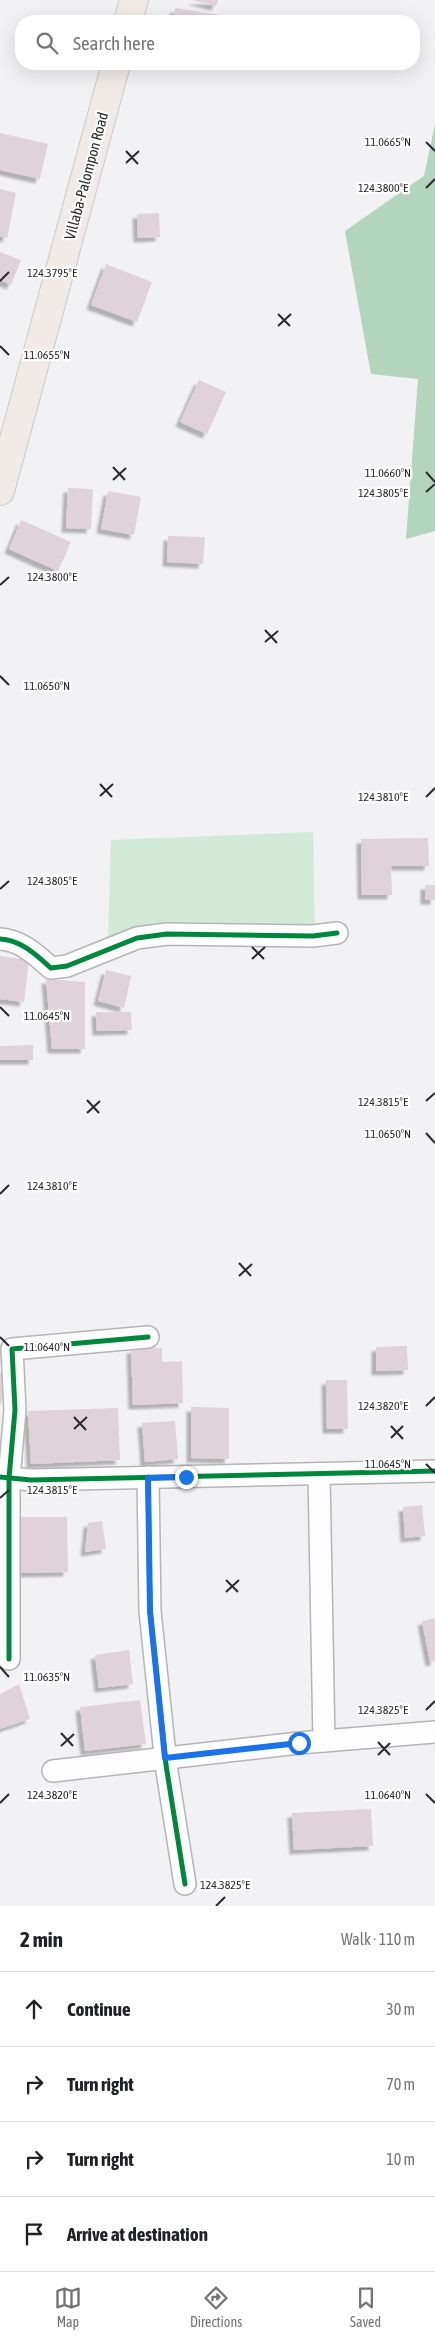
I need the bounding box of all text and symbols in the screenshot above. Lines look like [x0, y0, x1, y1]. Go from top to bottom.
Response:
search box [15, 15, 420, 70]
icon: search [33, 29, 61, 57]
text: Search here [73, 32, 155, 54]
street label: Villaba-Palompon Road [61, 110, 111, 242]
text: 11.0665°N [365, 135, 411, 149]
text: 124.3800°E [358, 181, 408, 195]
text: 124.3795°E [27, 266, 77, 280]
text: 11.0655°N [24, 348, 70, 362]
text: 11.0660°N [365, 466, 411, 480]
text: 124.3805°E [358, 486, 408, 500]
text: 124.3800°E [27, 570, 77, 584]
text: 11.0650°N [24, 679, 70, 693]
text: 124.3810°E [358, 790, 408, 804]
text: 124.3805°E [27, 874, 77, 888]
text: 11.0645°N [24, 1009, 70, 1023]
text: 124.3815°E [358, 1095, 408, 1109]
text: 11.0650°N [365, 1127, 411, 1141]
text: 124.3810°E [27, 1179, 77, 1193]
text: 11.0640°N [24, 1340, 70, 1354]
text: 124.3820°E [358, 1399, 408, 1413]
text: 11.0645°N [365, 1457, 411, 1471]
route end [175, 1466, 198, 1489]
text: 124.3815°E [27, 1483, 77, 1497]
text: 11.0635°N [24, 1670, 70, 1684]
text: 124.3825°E [358, 1703, 408, 1717]
route start [288, 1732, 311, 1755]
text: 124.3820°E [27, 1788, 77, 1802]
text: 11.0640°N [365, 1788, 411, 1802]
text: 124.3825°E [200, 1878, 250, 1892]
text: 2 min [20, 1927, 63, 1951]
text: Walk · 110 m [341, 1930, 415, 1948]
icon: ahead [20, 1995, 48, 2023]
text: Continue [67, 1998, 131, 2020]
text: 30 m [386, 2000, 415, 2018]
icon: right [20, 2070, 48, 2098]
text: Turn right [67, 2073, 134, 2095]
text: 70 m [386, 2075, 415, 2093]
icon: right [20, 2145, 48, 2173]
text: Turn right [67, 2148, 134, 2170]
text: 10 m [386, 2150, 415, 2168]
icon: arrive [20, 2220, 48, 2248]
text: Arrive at destination [67, 2223, 208, 2245]
tab: Map [54, 2284, 82, 2330]
tab: Directions [190, 2284, 242, 2330]
tab: Saved [350, 2284, 381, 2330]

